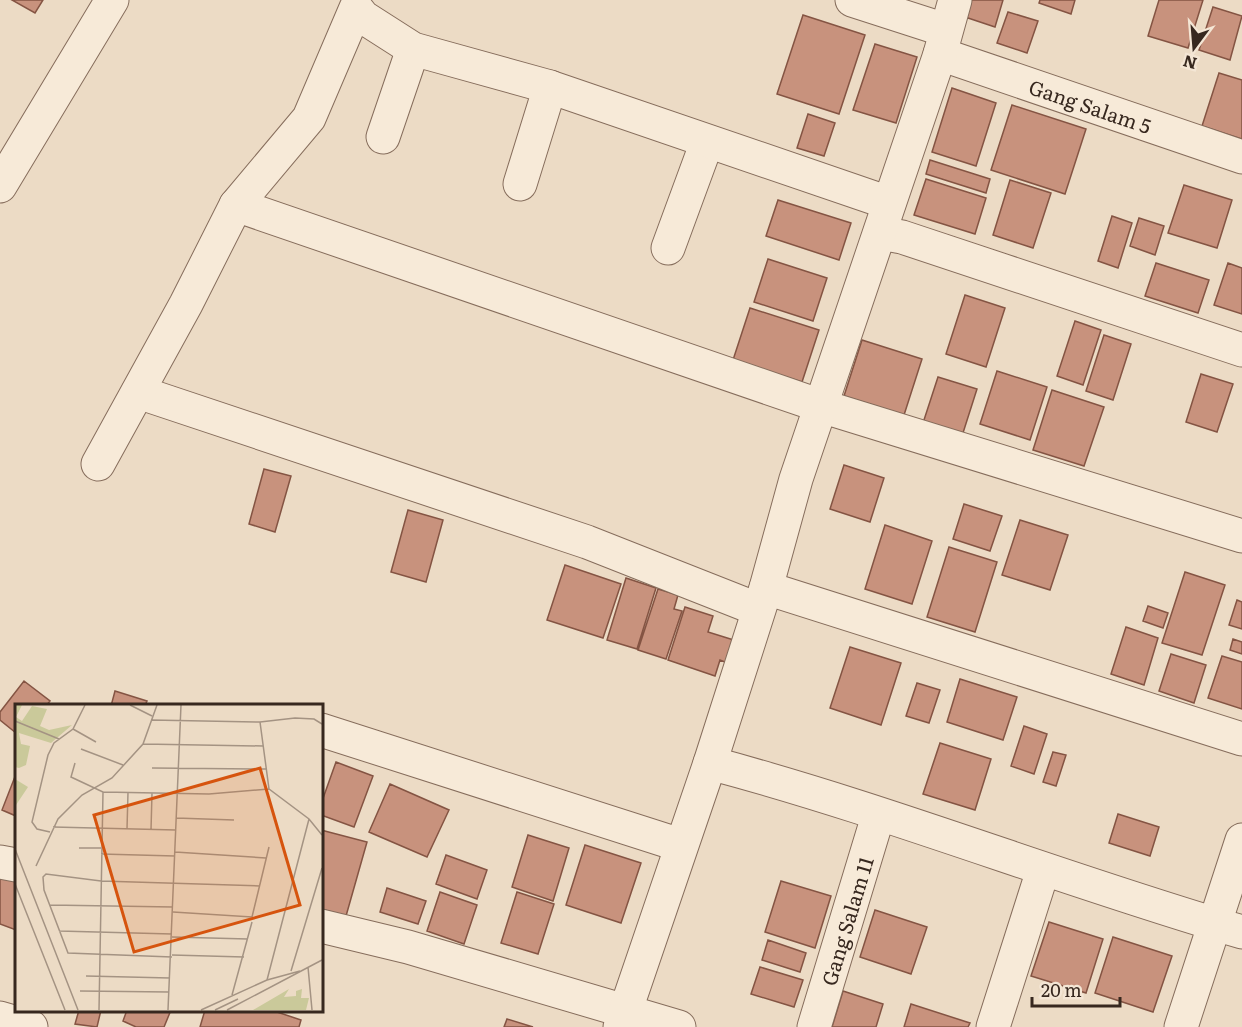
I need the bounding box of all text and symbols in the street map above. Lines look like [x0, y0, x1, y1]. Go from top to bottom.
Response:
north arrow [1164, 18, 1224, 78]
text: N [1180, 50, 1199, 77]
street label: Gang Salam 5 [1025, 71, 1156, 140]
inset map [15, 704, 322, 1012]
street label: Gang Salam 11 [812, 853, 880, 989]
scale bar [1032, 970, 1120, 1008]
text: 20 m [1041, 976, 1082, 1003]

